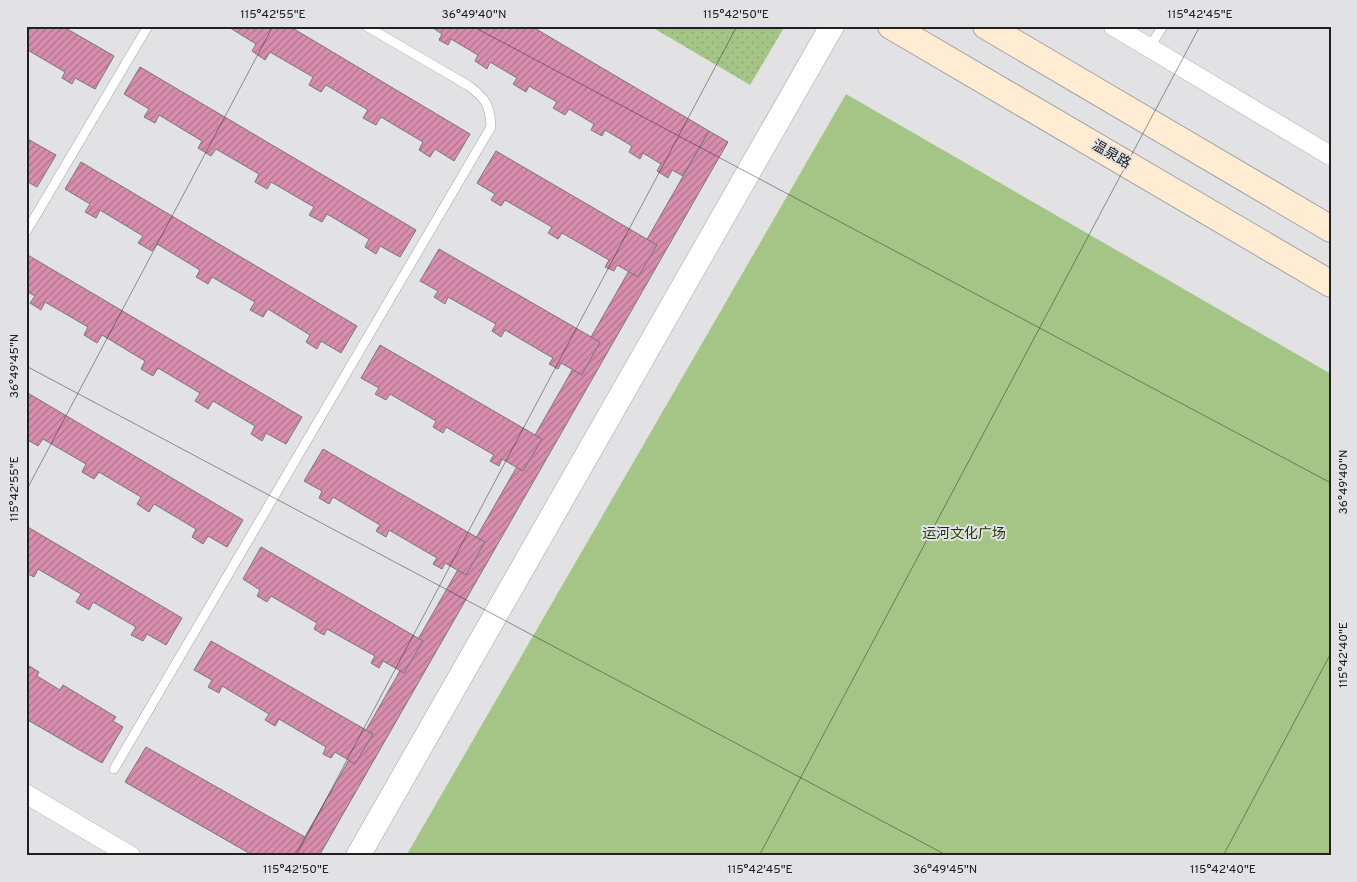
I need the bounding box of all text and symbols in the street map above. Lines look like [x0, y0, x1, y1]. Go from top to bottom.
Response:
text: 115°42'55"E [240, 7, 306, 23]
text: 36°49'40"N [442, 7, 506, 23]
text: 115°42'50"E [703, 7, 769, 23]
text: 115°42'45"E [1167, 7, 1233, 23]
street label: 温泉路 [1089, 136, 1134, 173]
text: 36°49'45"N [7, 334, 23, 398]
text: 36°49'40"N [1336, 450, 1352, 514]
text: 115°42'55"E [7, 456, 23, 522]
park label: 运河文化广场 [922, 525, 1006, 543]
text: 115°42'40"E [1336, 622, 1352, 688]
text: 115°42'50"E [263, 862, 329, 878]
text: 115°42'45"E [727, 862, 793, 878]
text: 36°49'45"N [913, 862, 977, 878]
text: 115°42'40"E [1190, 862, 1256, 878]

